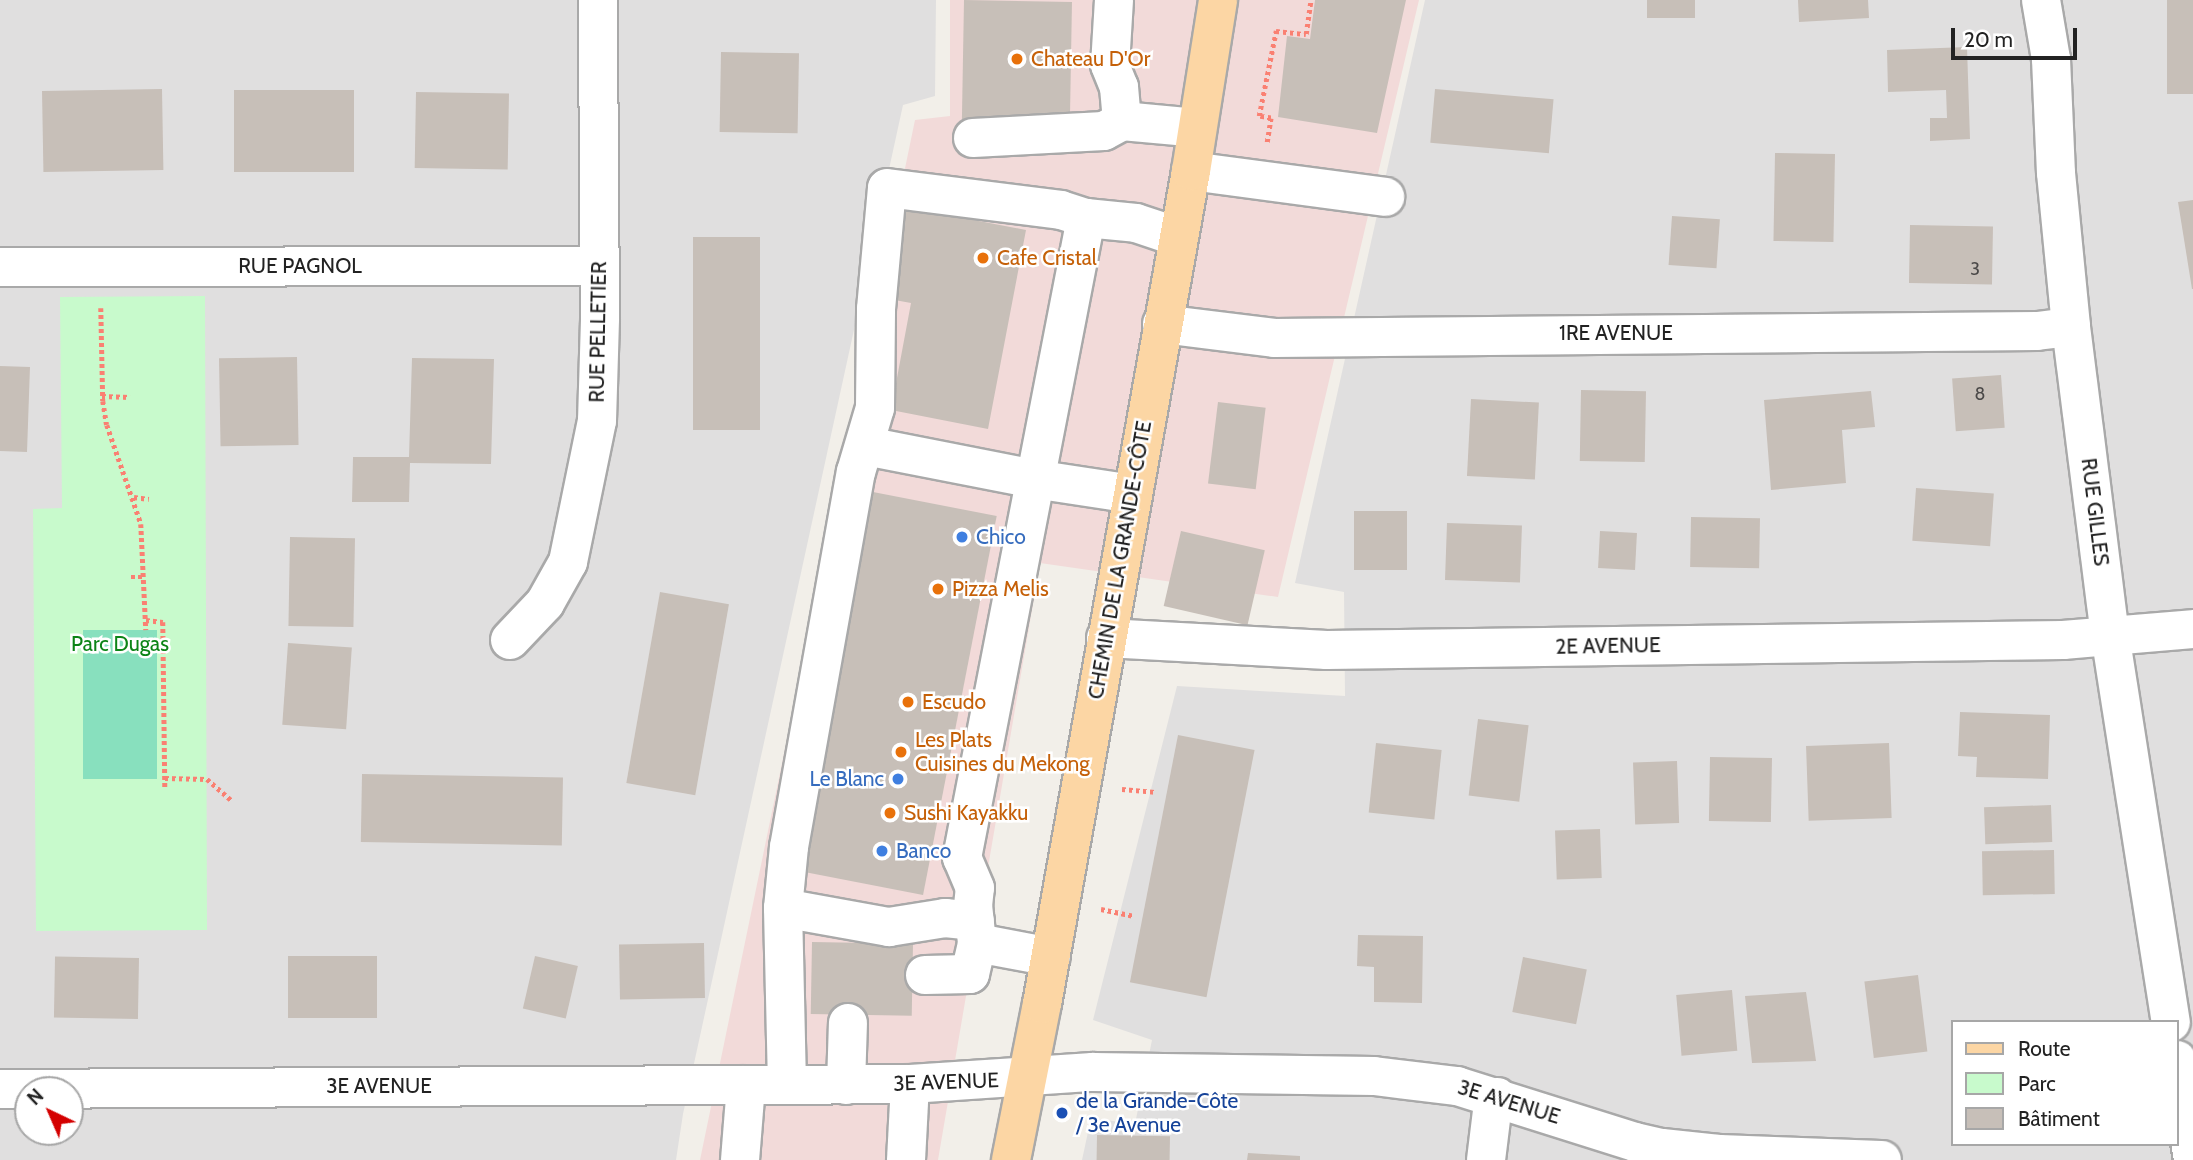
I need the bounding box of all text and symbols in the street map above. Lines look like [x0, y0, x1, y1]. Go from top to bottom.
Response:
scale bar [1955, 14, 2081, 58]
text: 20 m [1964, 27, 2013, 52]
place label: Chateau D'Or [1031, 46, 1150, 72]
marker: Chateau D'Or [1009, 51, 1025, 67]
place label: Cafe Cristal [997, 245, 1097, 271]
marker: Cafe Cristal [975, 250, 991, 266]
street label: RUE PAGNOL [238, 253, 362, 279]
house number: 3 [1970, 258, 1980, 280]
street label: RUE PELLETIER [584, 261, 612, 403]
street label: 1RE AVENUE [1559, 320, 1673, 346]
house number: 8 [1975, 383, 1985, 405]
street label: CHEMIN DE LA GRANDE-CÔTE [1083, 419, 1157, 701]
street label: RUE GILLES [2076, 457, 2114, 567]
place label: Chico [976, 524, 1026, 550]
marker: Chico [954, 529, 970, 545]
place label: Pizza Melis [952, 576, 1049, 602]
marker: Pizza Melis [930, 581, 946, 597]
park label: Parc Dugas [71, 631, 169, 657]
street label: 2E AVENUE [1555, 632, 1661, 660]
place label: Escudo [922, 689, 986, 715]
marker: Escudo [900, 694, 916, 710]
place label: Les Plats Cuisines du Mekong [915, 727, 1090, 777]
marker: Les Plats Cuisines du Mekong [893, 744, 909, 760]
place label: Le Blanc [809, 766, 884, 792]
marker: Le Blanc [890, 771, 906, 787]
place label: Sushi Kayakku [904, 800, 1028, 826]
marker: Sushi Kayakku [882, 805, 898, 821]
place label: Banco [896, 838, 951, 864]
marker: Banco [874, 843, 890, 859]
legend [1952, 1020, 2179, 1146]
text: Route [2018, 1036, 2071, 1061]
street label: 3E AVENUE [893, 1068, 999, 1096]
text: Parc [2018, 1071, 2056, 1096]
street label: 3E AVENUE [326, 1073, 432, 1099]
street label: 3E AVENUE [1455, 1074, 1563, 1130]
north arrow [14, 1076, 84, 1146]
text: N [23, 1084, 48, 1110]
place label: de la Grande-Côte / 3e Avenue [1076, 1088, 1238, 1138]
marker: de la Grande-Côte / 3e Avenue [1054, 1105, 1070, 1121]
text: Bâtiment [2018, 1106, 2100, 1131]

